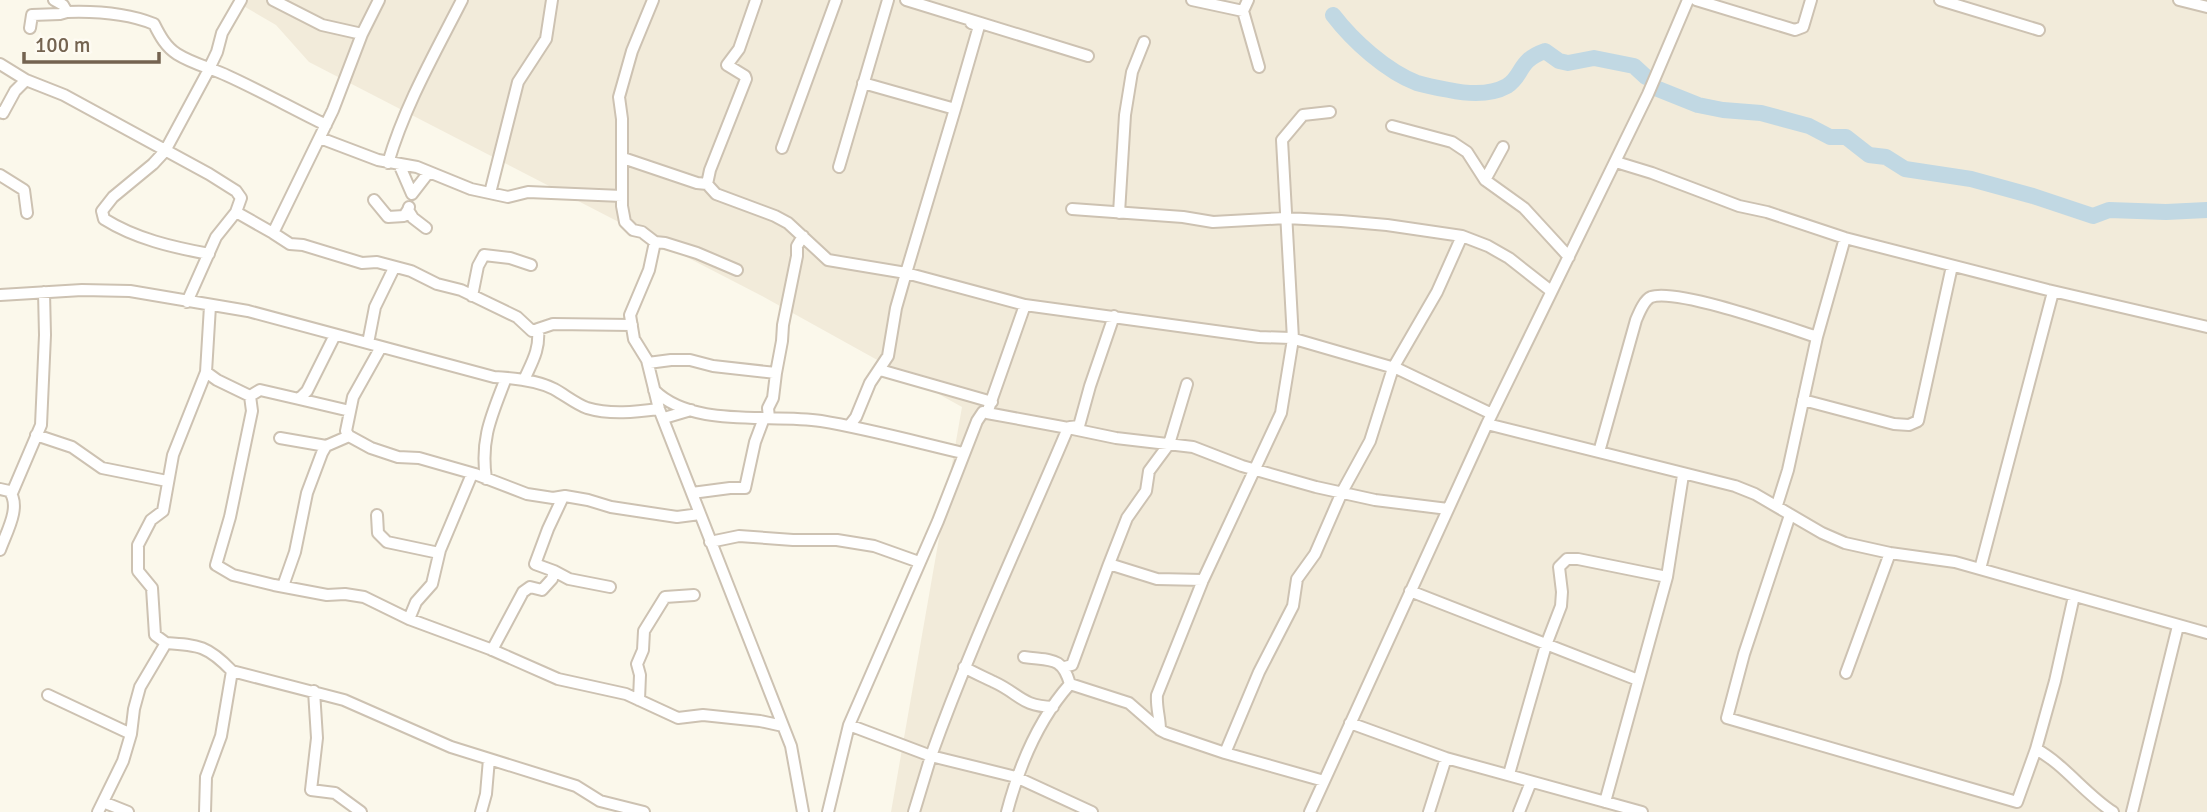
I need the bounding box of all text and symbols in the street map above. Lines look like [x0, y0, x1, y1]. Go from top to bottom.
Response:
scale bar [24, 21, 159, 65]
text: 100 m [35, 32, 90, 58]

